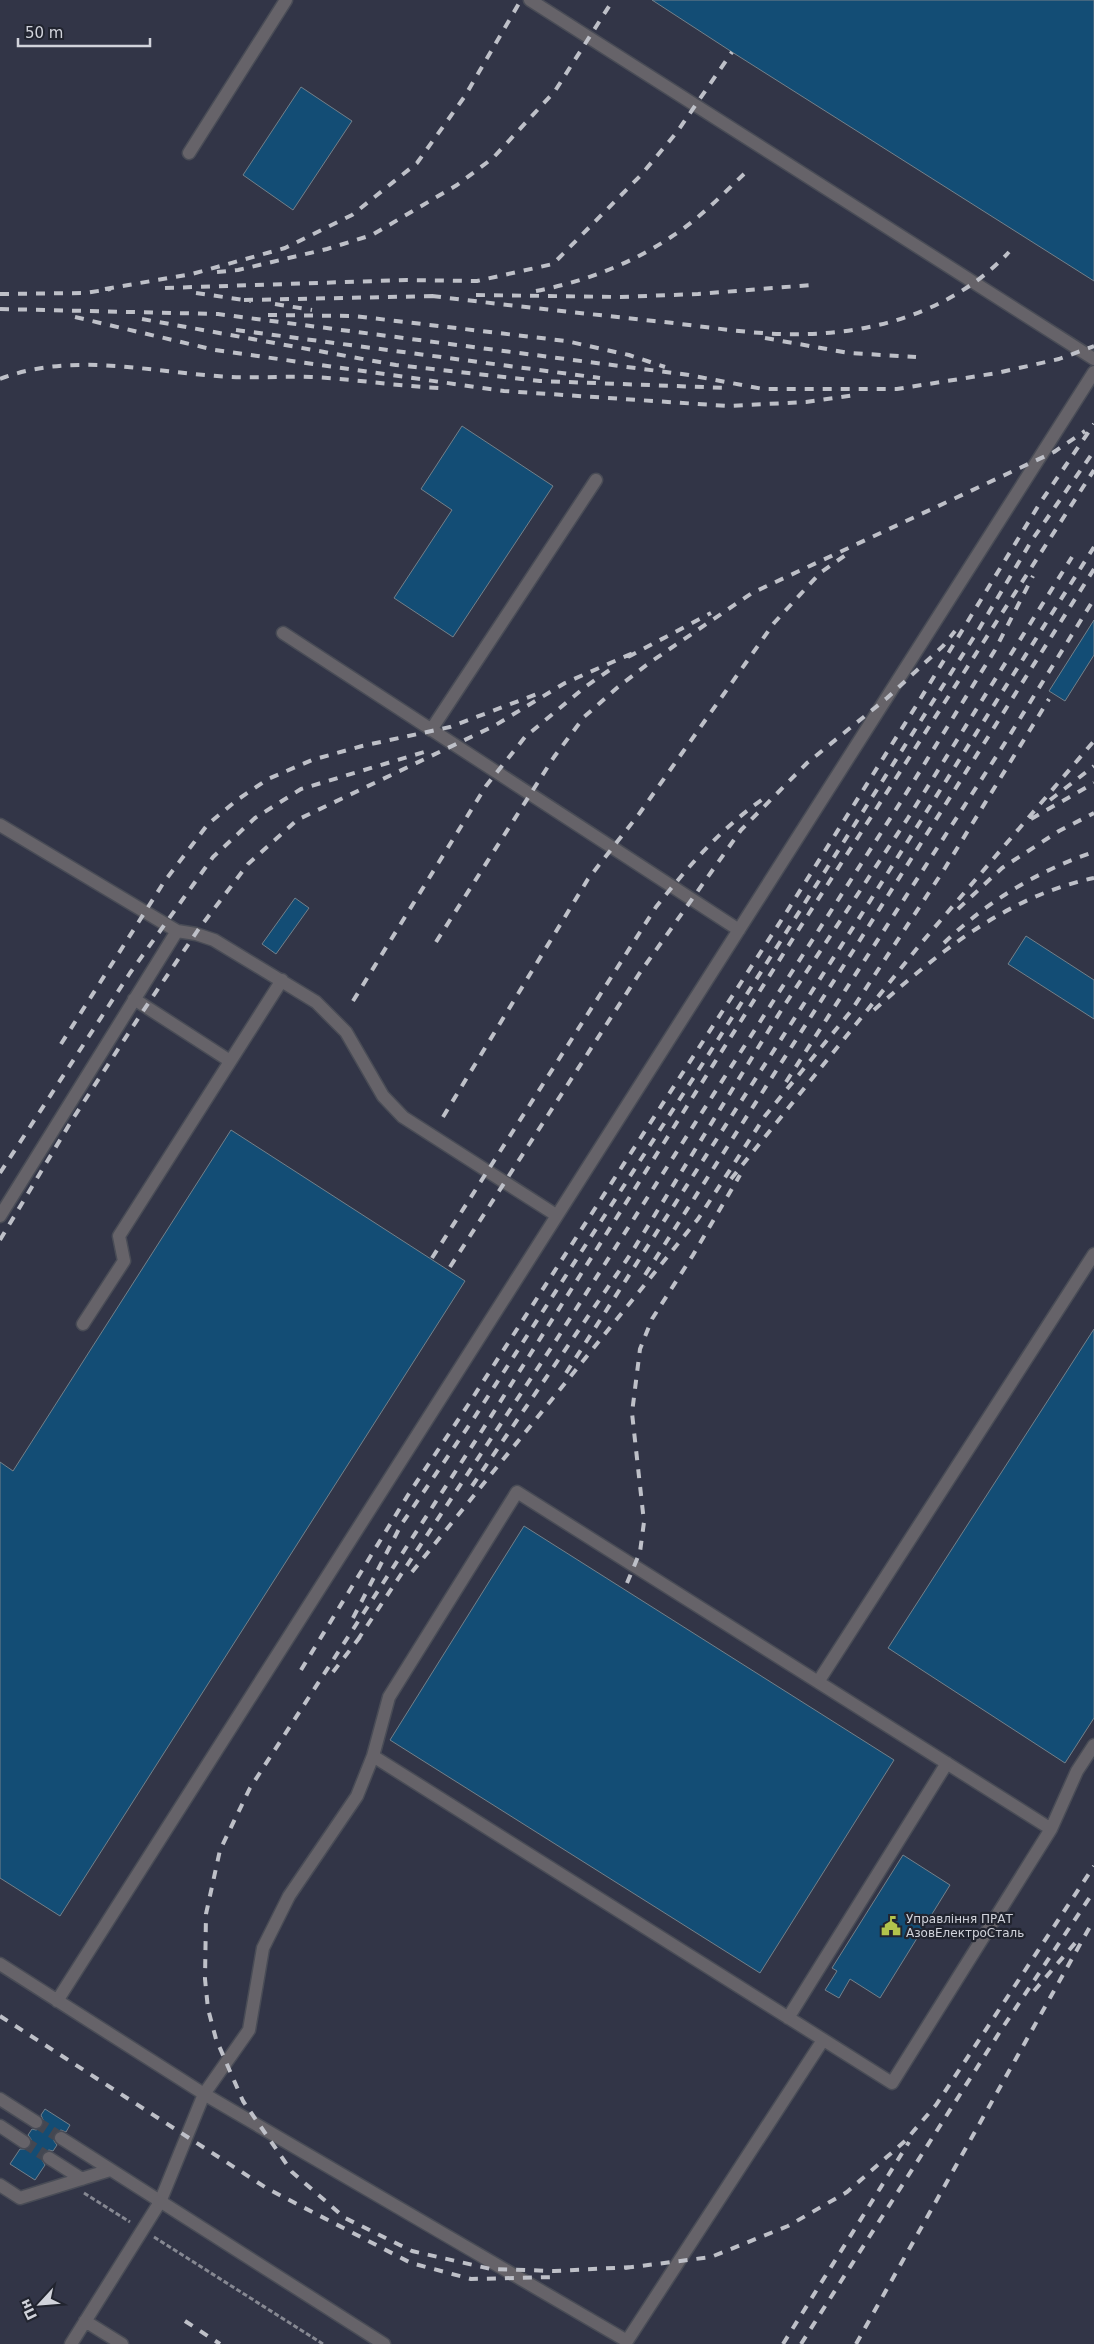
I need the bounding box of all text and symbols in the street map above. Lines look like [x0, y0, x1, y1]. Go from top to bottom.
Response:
scale bar [18, 15, 150, 47]
text: 50 m [25, 24, 63, 42]
place label: Управління ПРАТ АзовЕлектроСталь [906, 1912, 1024, 1940]
public building icon: Управління ПРАТ АзовЕлектроСталь [880, 1915, 902, 1937]
north arrow [15, 2279, 65, 2329]
text: Пн [16, 2297, 40, 2323]

